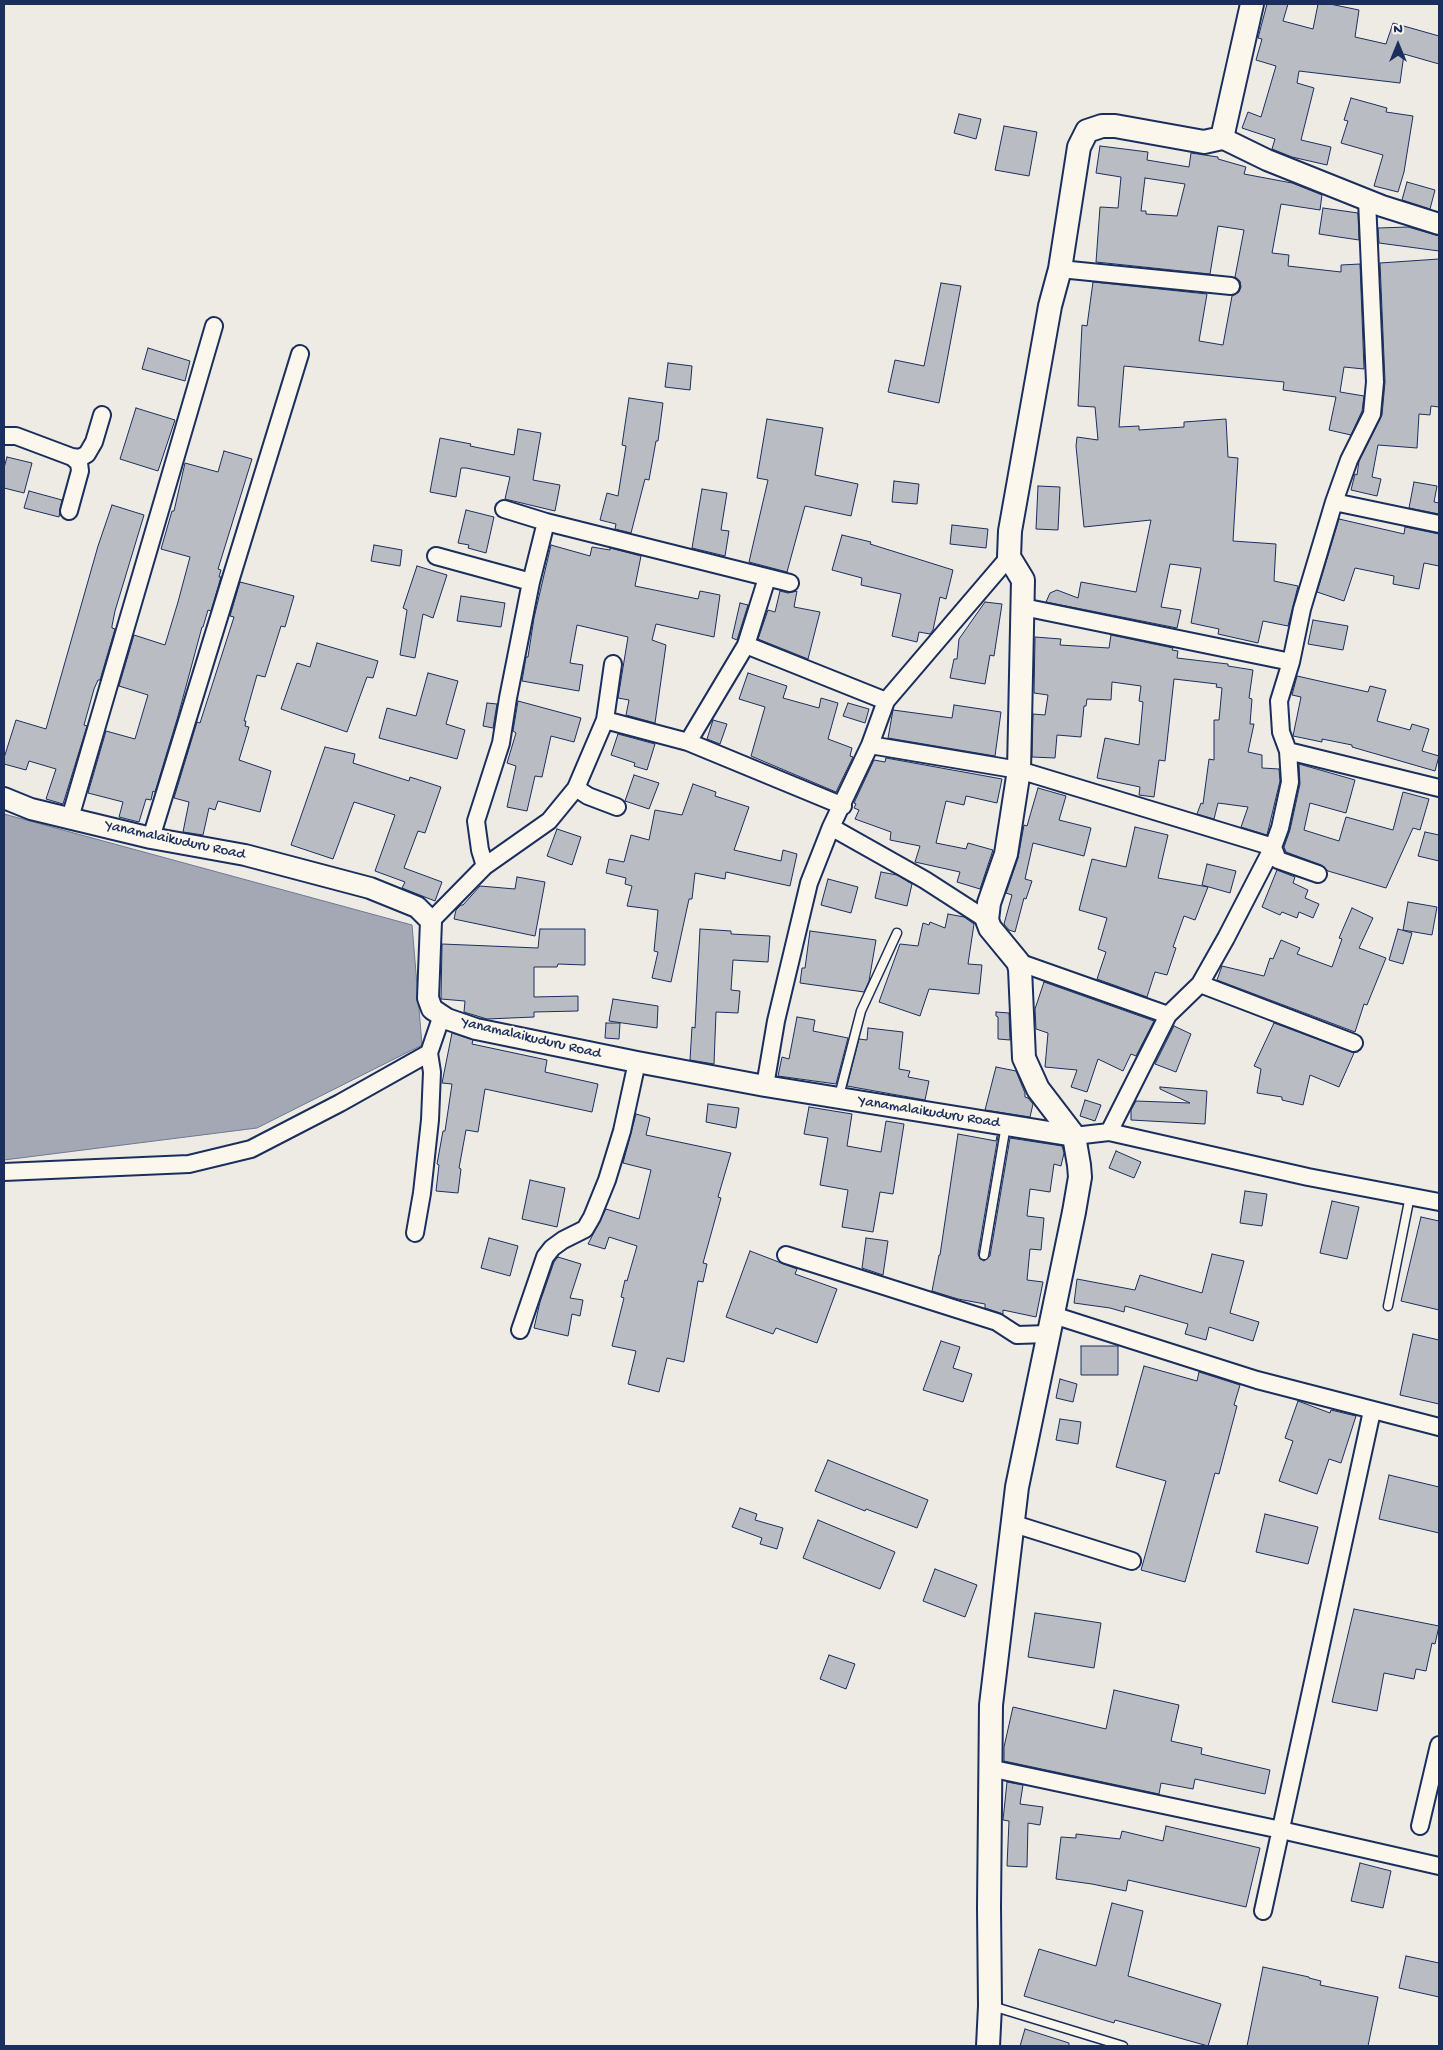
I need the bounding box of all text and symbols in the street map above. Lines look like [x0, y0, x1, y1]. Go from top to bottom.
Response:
north arrow [1373, 20, 1423, 70]
text: N [1393, 21, 1403, 38]
street label: Yanamalaikuduru Road [103, 817, 247, 865]
street label: Yanamalaikuduru Road [459, 1014, 603, 1064]
street label: Yanamalaikuduru Road [857, 1093, 1001, 1133]

